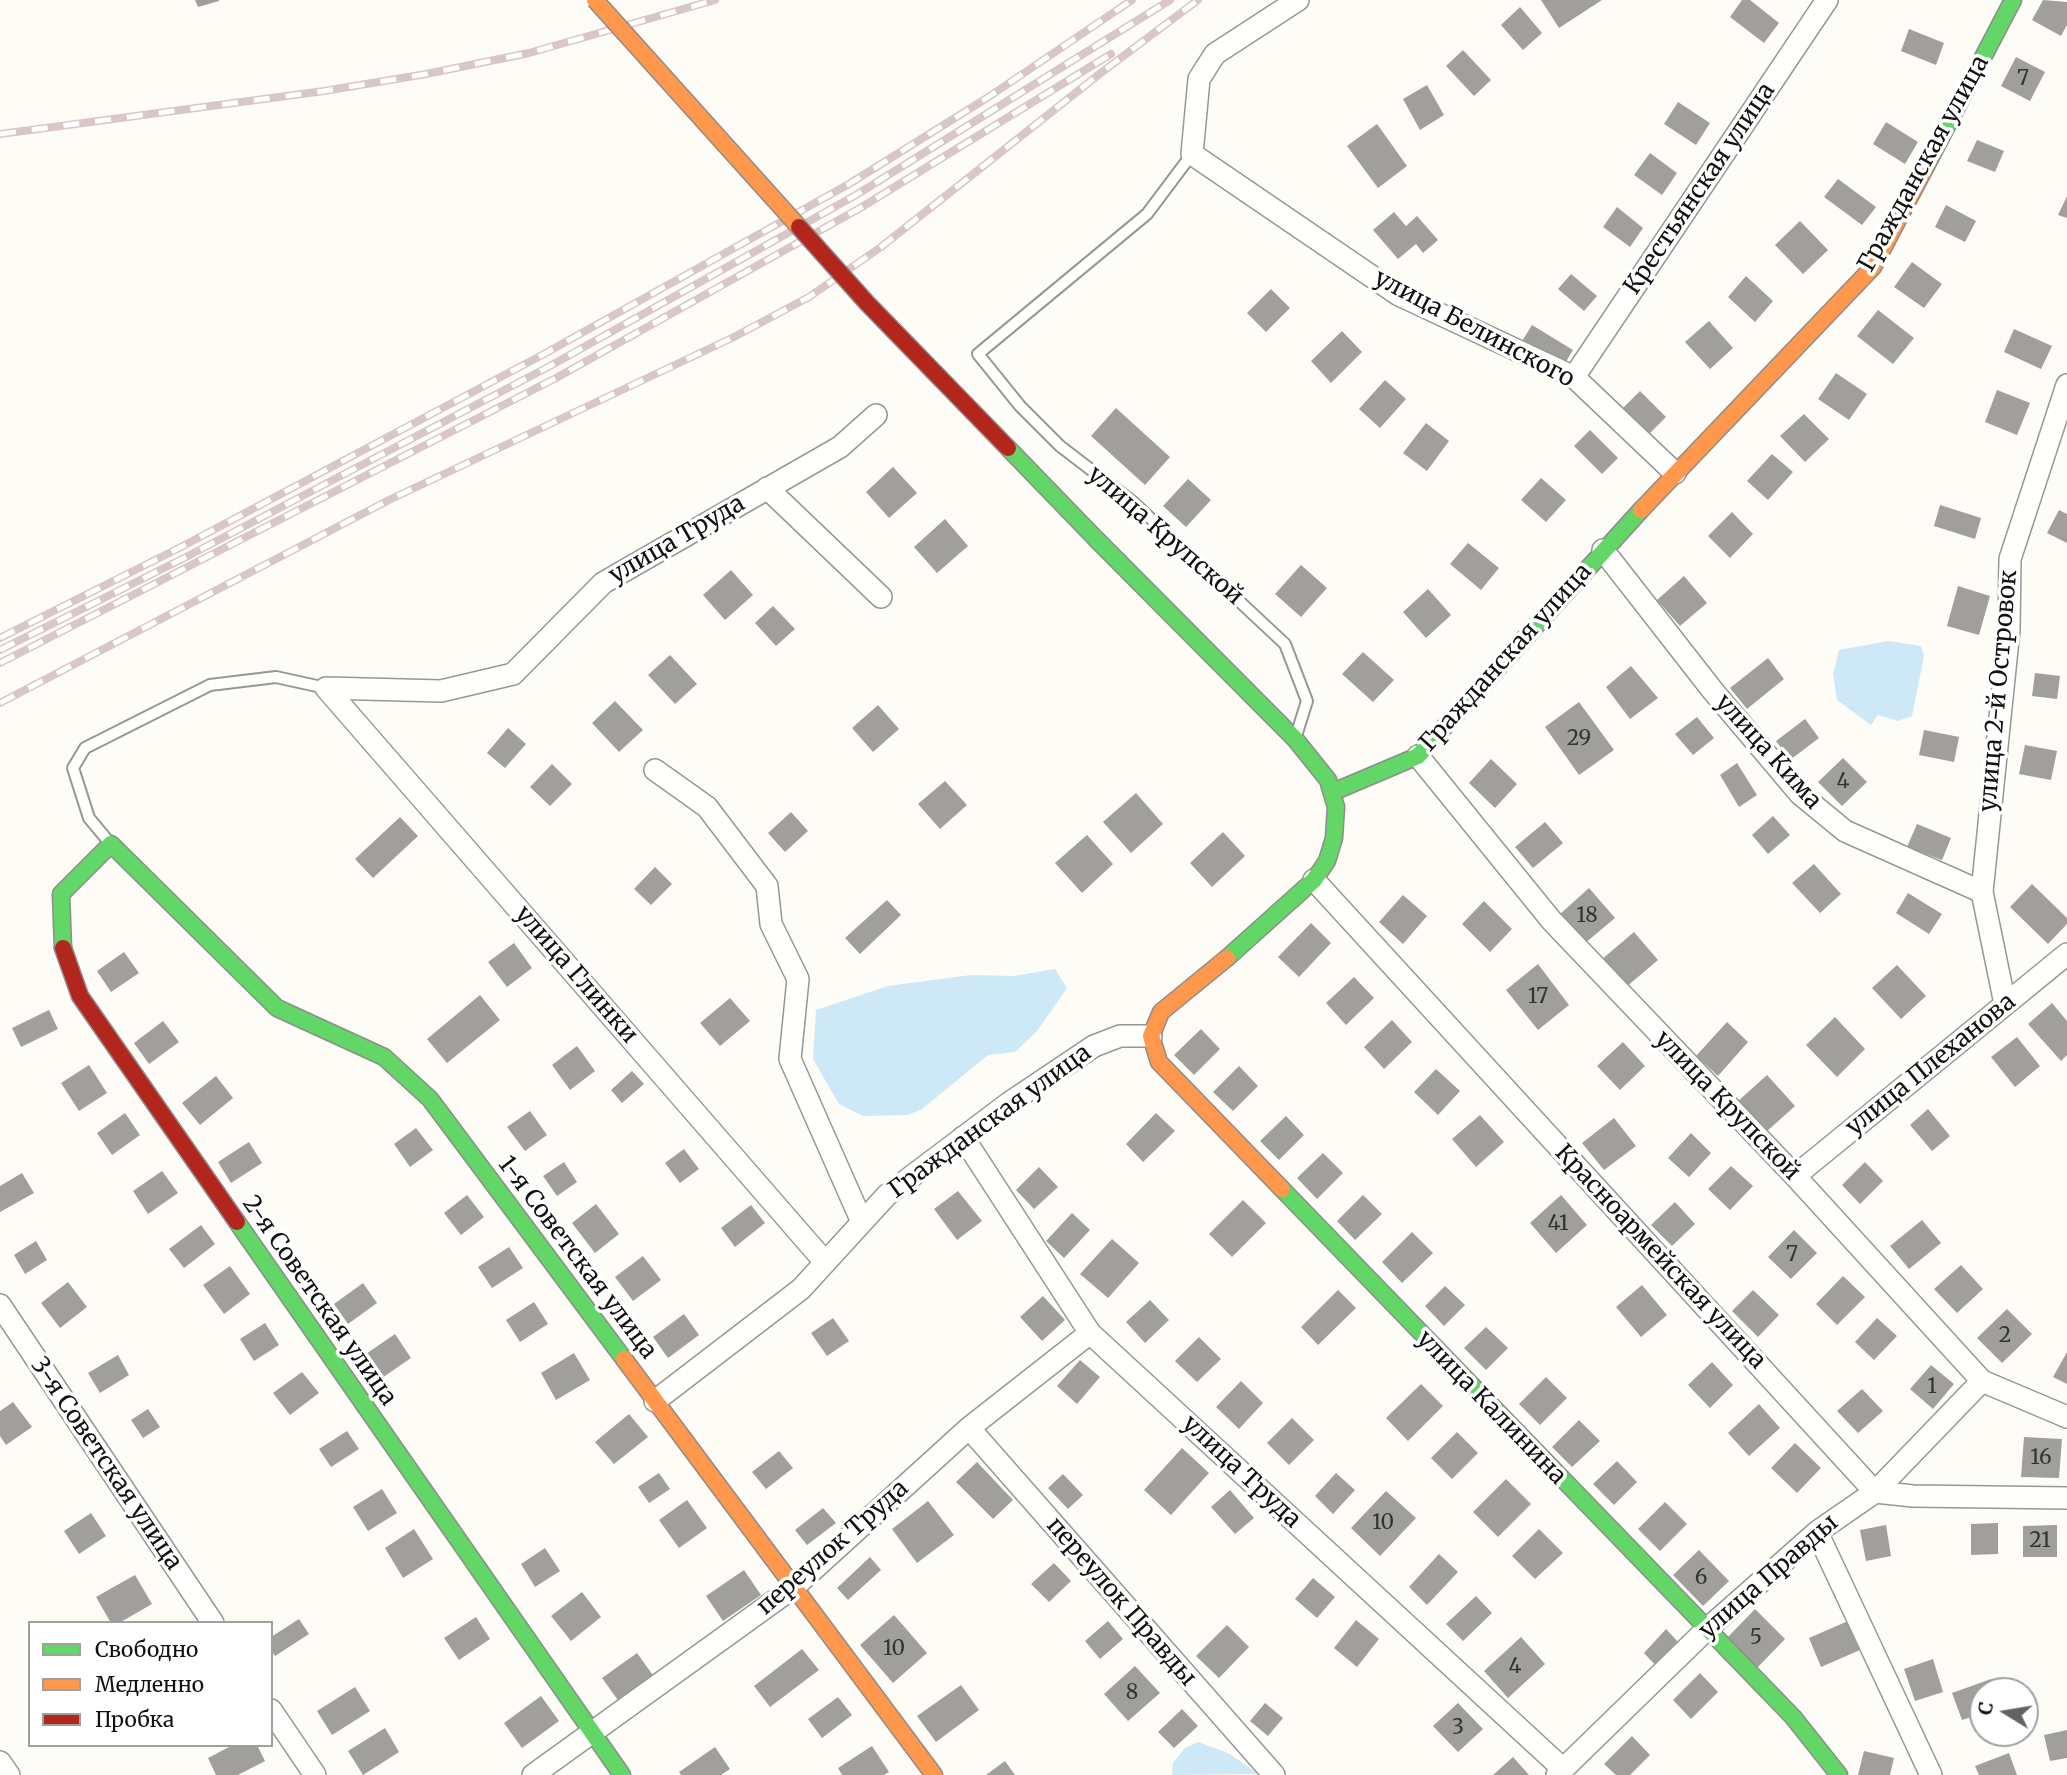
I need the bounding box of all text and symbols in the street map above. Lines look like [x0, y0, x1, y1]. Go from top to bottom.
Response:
street label: Гражданская улица [1852, 51, 1996, 277]
house number: 7 [2017, 66, 2029, 92]
street label: Крестьянская улица [1618, 78, 1782, 300]
street label: улица Белинского [1369, 264, 1579, 394]
street label: улица Крупской [1081, 461, 1249, 611]
street label: улица Труда [604, 490, 750, 590]
street label: Гражданская улица [1414, 558, 1598, 758]
street label: улица 2-й Островок [1974, 569, 2024, 813]
street label: улица Кима [1709, 689, 1827, 815]
house number: 29 [1567, 726, 1591, 752]
house number: 4 [1837, 769, 1849, 795]
street label: улица Глинки [509, 900, 643, 1050]
house number: 18 [1576, 903, 1598, 929]
house number: 17 [1528, 984, 1548, 1010]
street label: улица Плеханова [1840, 988, 2022, 1142]
street label: улица Крупской [1648, 1025, 1806, 1187]
street label: Гражданская улица [883, 1039, 1097, 1205]
street label: Красноармейская улица [1549, 1139, 1771, 1375]
street label: 1-я Советская улица [491, 1151, 663, 1365]
street label: 2-я Советская улица [236, 1191, 402, 1411]
house number: 41 [1548, 1211, 1568, 1237]
house number: 7 [1786, 1242, 1798, 1268]
house number: 2 [1999, 1323, 2011, 1349]
street label: улица Калинина [1410, 1325, 1572, 1491]
street label: 3-я Советская улица [24, 1352, 188, 1576]
house number: 1 [1927, 1374, 1937, 1400]
street label: улица Труда [1176, 1410, 1306, 1534]
house number: 16 [2030, 1445, 2052, 1471]
street label: переулок Труда [751, 1474, 915, 1622]
street label: улица Правды [1694, 1509, 1844, 1645]
house number: 10 [1372, 1510, 1394, 1536]
street label: переулок Правды [1040, 1512, 1202, 1692]
house number: 21 [2029, 1528, 2051, 1554]
house number: 6 [1695, 1565, 1707, 1591]
legend [28, 1621, 273, 1747]
house number: 5 [1750, 1625, 1762, 1651]
text: Свободно [95, 1636, 198, 1663]
house number: 10 [883, 1636, 905, 1662]
house number: 4 [1509, 1654, 1521, 1680]
text: Медленно [95, 1671, 204, 1698]
north arrow [1969, 1677, 2039, 1747]
house number: 8 [1126, 1680, 1138, 1706]
text: С [1972, 1700, 1998, 1717]
text: Пробка [95, 1706, 174, 1733]
house number: 3 [1452, 1715, 1464, 1741]

